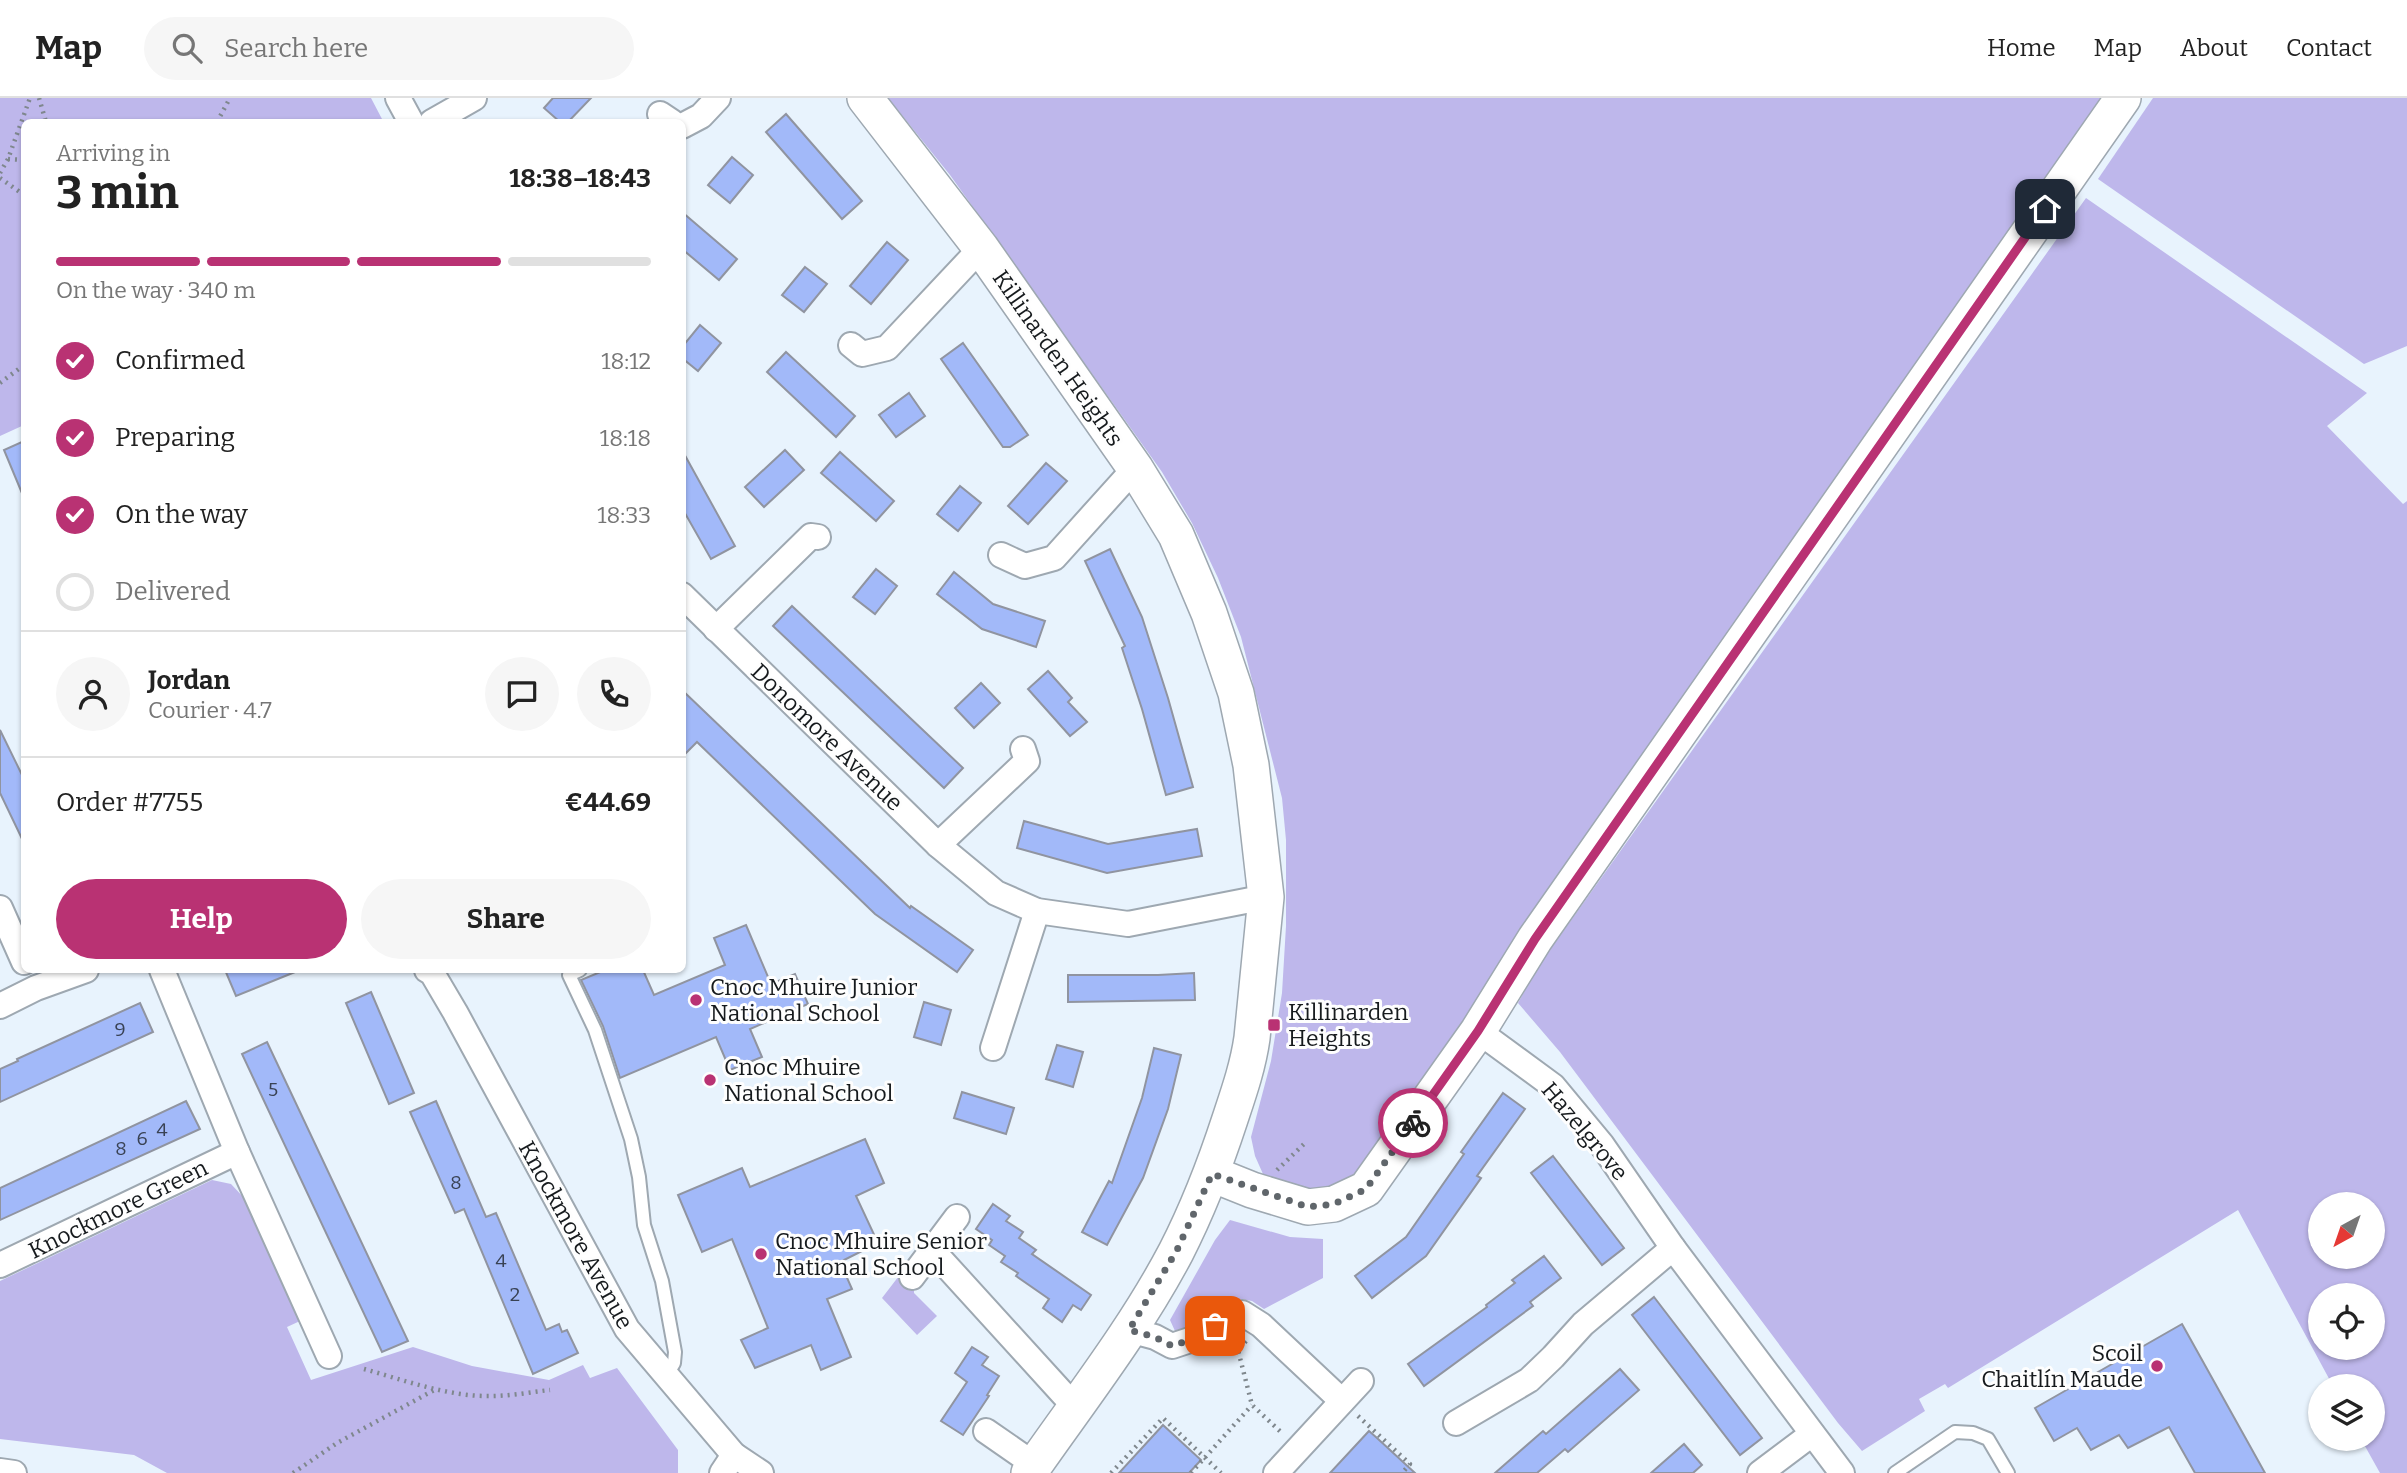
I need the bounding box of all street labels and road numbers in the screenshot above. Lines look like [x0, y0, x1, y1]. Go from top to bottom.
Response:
street label: Killinarden Heights [987, 265, 1129, 451]
street label: Donomore Avenue [745, 657, 909, 817]
street label: Hazelgrove [1536, 1076, 1634, 1186]
street label: Knockmore Avenue [513, 1136, 639, 1334]
street label: Knockmore Green [24, 1153, 213, 1265]

